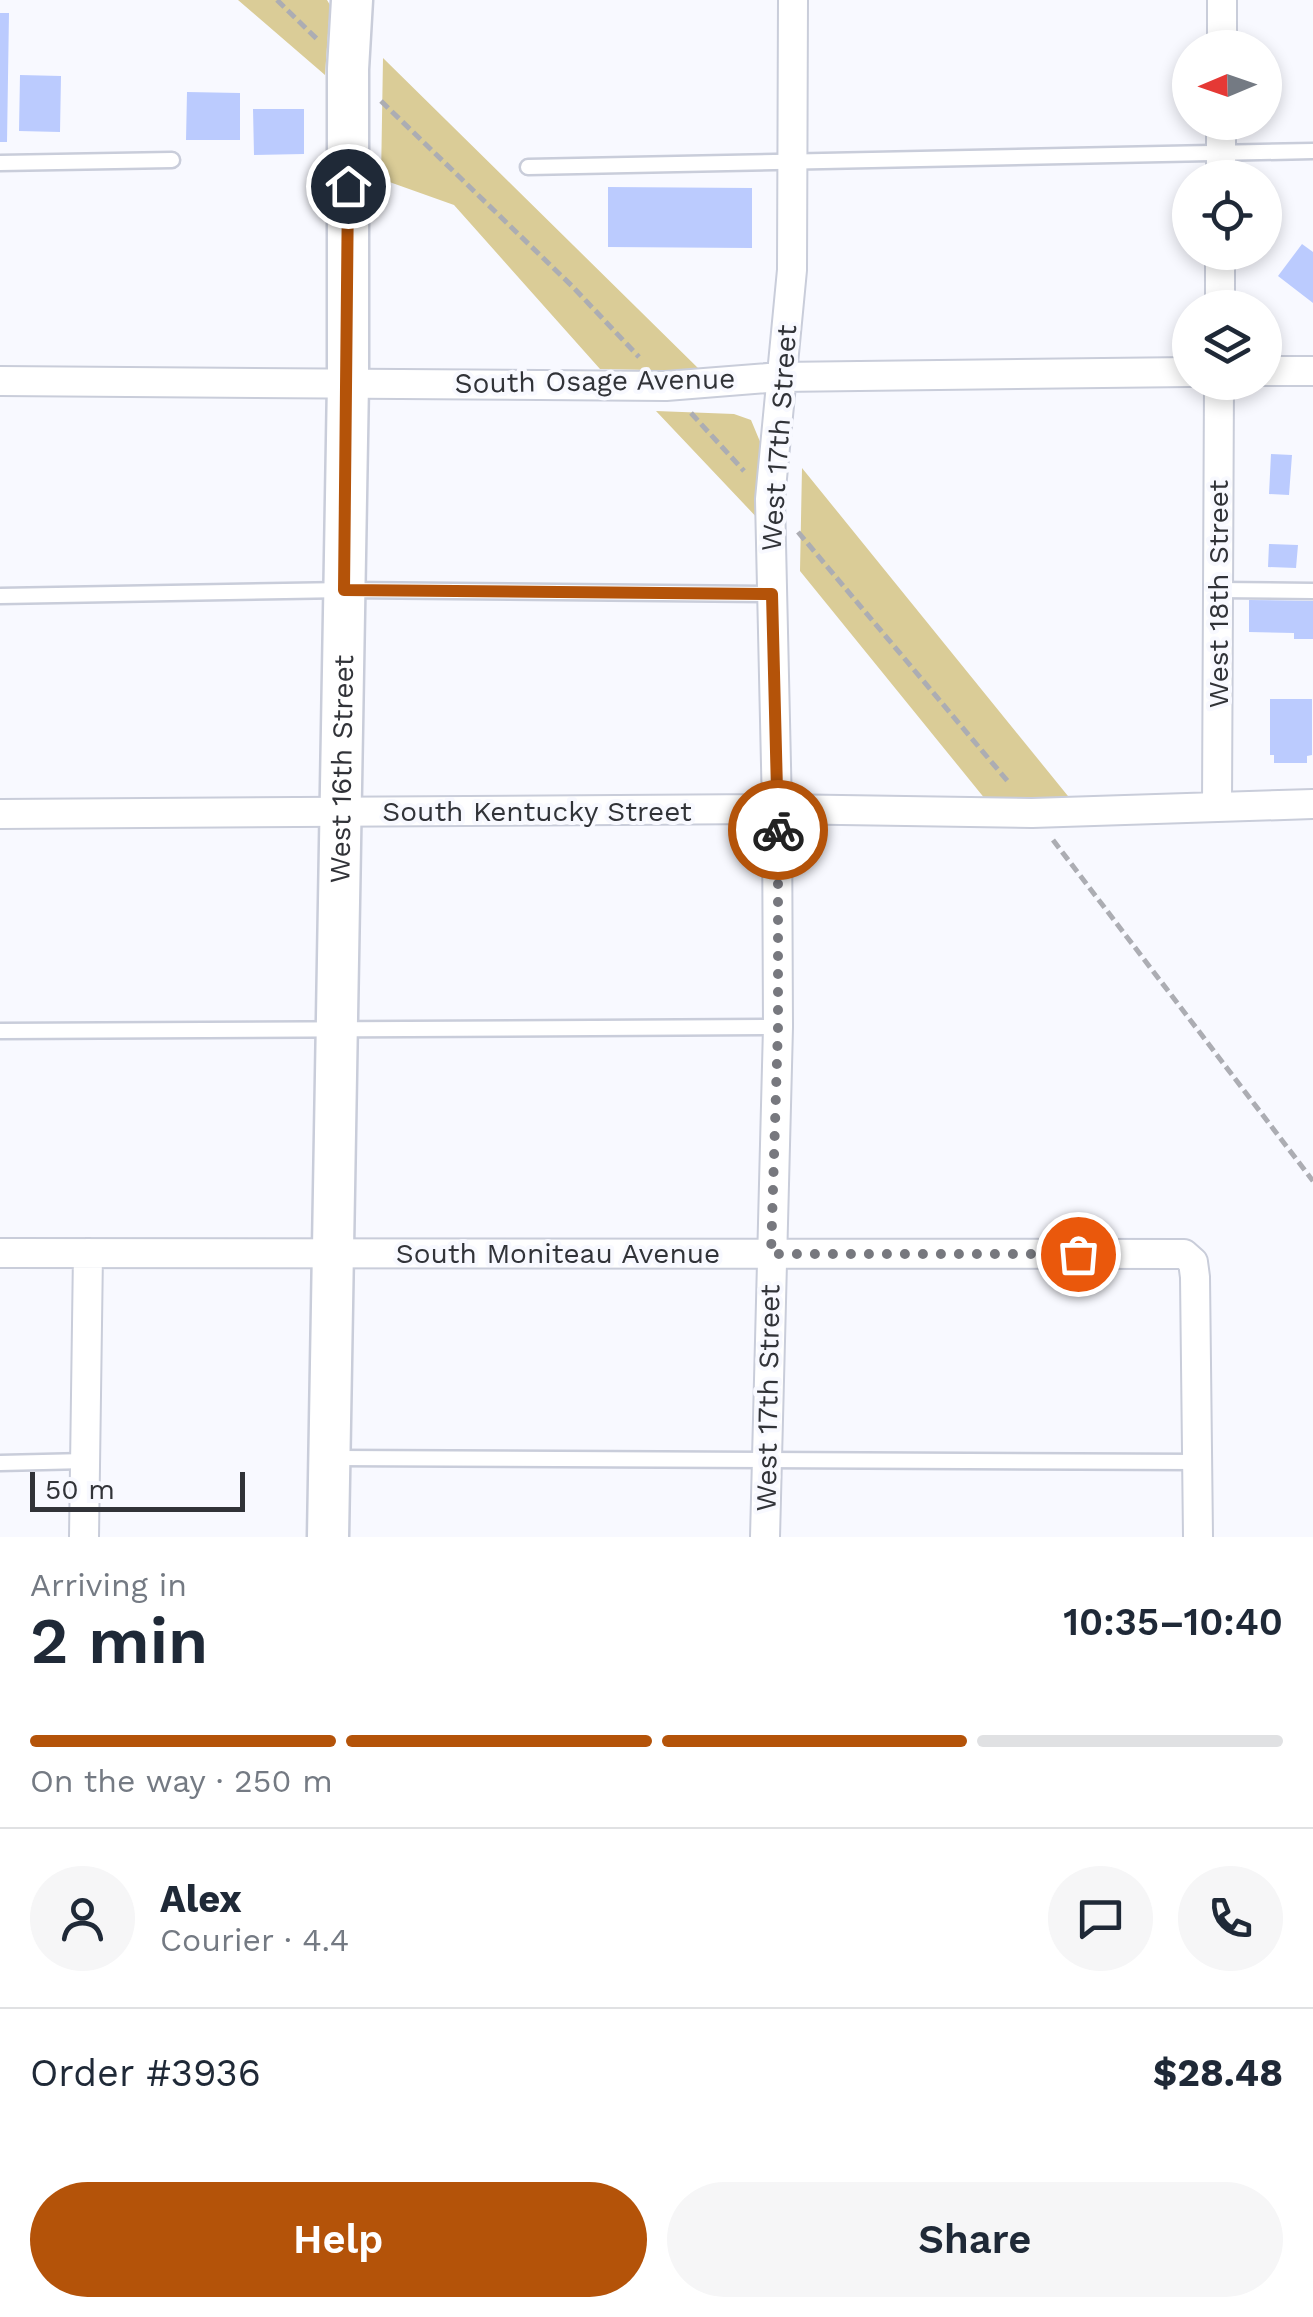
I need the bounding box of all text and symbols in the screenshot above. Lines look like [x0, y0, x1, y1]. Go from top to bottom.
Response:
north arrow [1172, 30, 1282, 140]
map controls [1172, 30, 1282, 400]
pin [306, 144, 391, 229]
icon: home [321, 159, 376, 214]
button: locate [1172, 160, 1282, 270]
button: layers [1172, 290, 1282, 400]
street label: West 17th Street [755, 323, 803, 552]
street label: South Osage Avenue [454, 362, 736, 400]
street label: West 18th Street [1202, 479, 1235, 708]
street label: West 16th Street [323, 654, 360, 884]
courier [728, 780, 828, 880]
street label: South Kentucky Street [382, 795, 692, 828]
icon: bike [751, 803, 806, 858]
pin [1036, 1212, 1121, 1297]
icon: bag [1051, 1227, 1106, 1282]
street label: South Moniteau Avenue [396, 1237, 720, 1270]
street label: West 17th Street [750, 1284, 786, 1512]
scale bar [30, 1467, 245, 1512]
text: 50 m [45, 1473, 115, 1506]
text: Arriving in [30, 1566, 187, 1604]
text: 10:35–10:40 [1063, 1600, 1283, 1644]
text: 2 min [30, 1603, 208, 1679]
text: On the way · 250 m [30, 1762, 333, 1800]
button: person [30, 1866, 135, 1971]
button: chat [1048, 1866, 1153, 1971]
button: phone [1178, 1866, 1283, 1971]
text: Alex [160, 1877, 242, 1921]
text: Courier · 4.4 [160, 1921, 349, 1959]
text: Order #3936 [30, 2051, 261, 2095]
text: $28.48 [1153, 2051, 1283, 2095]
button: Help [30, 2182, 647, 2297]
button: Share [667, 2182, 1283, 2297]

